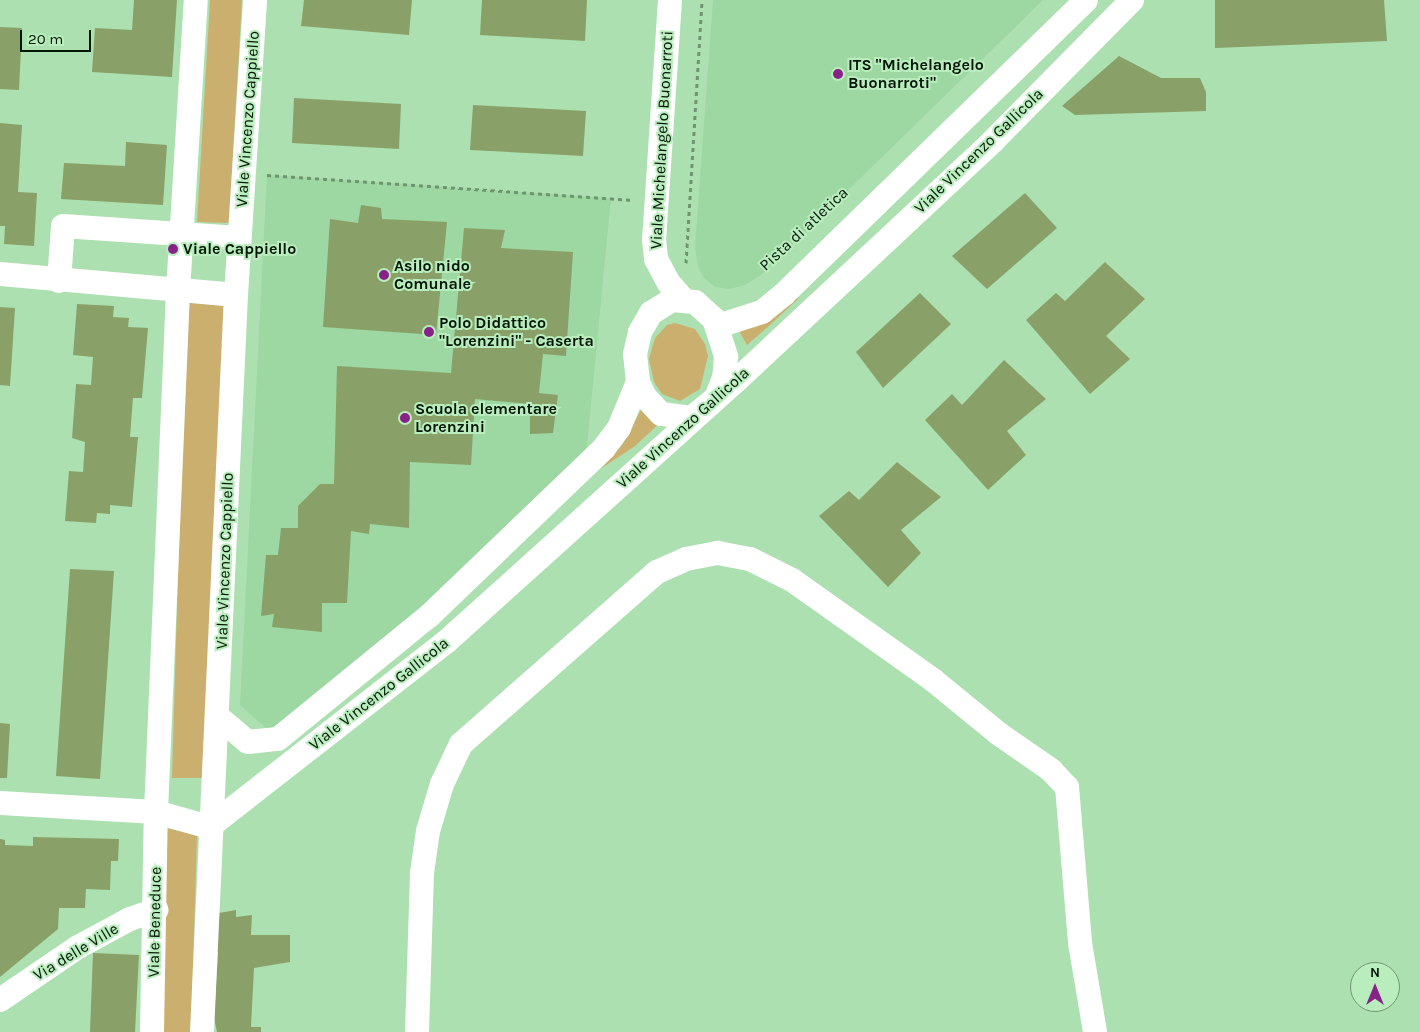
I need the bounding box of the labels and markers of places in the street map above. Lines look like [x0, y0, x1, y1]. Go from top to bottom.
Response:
place label: ITS "Michelangelo Buonarroti" [848, 55, 984, 93]
marker: ITS "Michelangelo Buonarroti" [832, 68, 844, 80]
place label: Viale Cappiello [183, 239, 296, 259]
marker: Viale Cappiello [167, 243, 179, 255]
place label: Asilo nido Comunale [394, 256, 471, 294]
marker: Asilo nido Comunale [378, 269, 390, 281]
place label: Polo Didattico "Lorenzini" - Caserta [439, 313, 594, 351]
marker: Polo Didattico "Lorenzini" - Caserta [423, 326, 435, 338]
place label: Scuola elementare Lorenzini [415, 399, 557, 437]
marker: Scuola elementare Lorenzini [399, 412, 411, 424]

